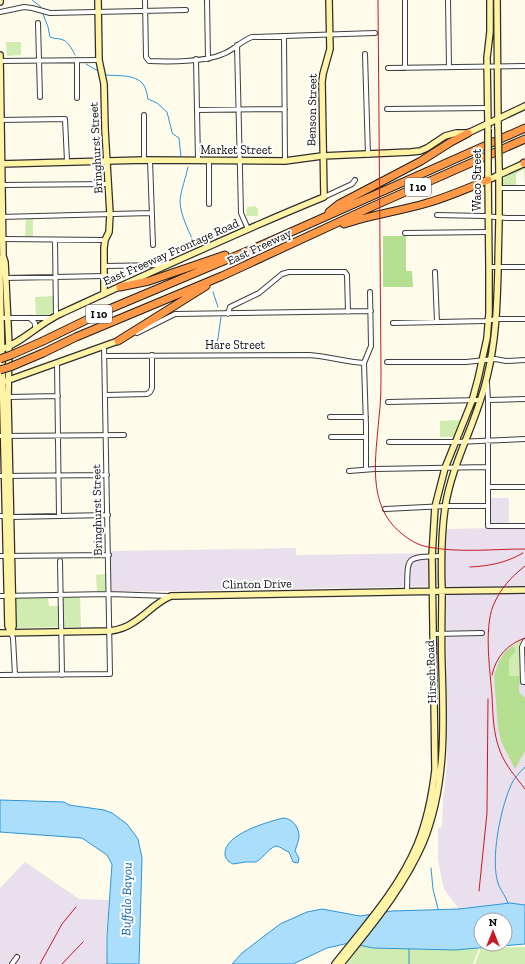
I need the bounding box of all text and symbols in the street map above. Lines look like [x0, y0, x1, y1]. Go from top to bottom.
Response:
street label: Benson Street [304, 73, 320, 146]
street label: Bringhurst Street [87, 101, 105, 194]
street label: Market Street [200, 143, 272, 157]
street label: Waco Street [470, 148, 484, 211]
road number: I 10 [405, 178, 431, 196]
street label: East Freeway Frontage Road [101, 215, 241, 288]
street label: East Freeway [225, 226, 294, 268]
road number: I 10 [86, 305, 112, 323]
street label: Hare Street [205, 338, 265, 352]
street label: Bringhurst Street [89, 464, 105, 556]
street label: Clinton Drive [222, 576, 292, 592]
street label: Hirsch Road [423, 640, 439, 704]
water label: Buffalo Bayou [118, 862, 135, 936]
north arrow [473, 912, 513, 952]
text: N [489, 916, 498, 929]

